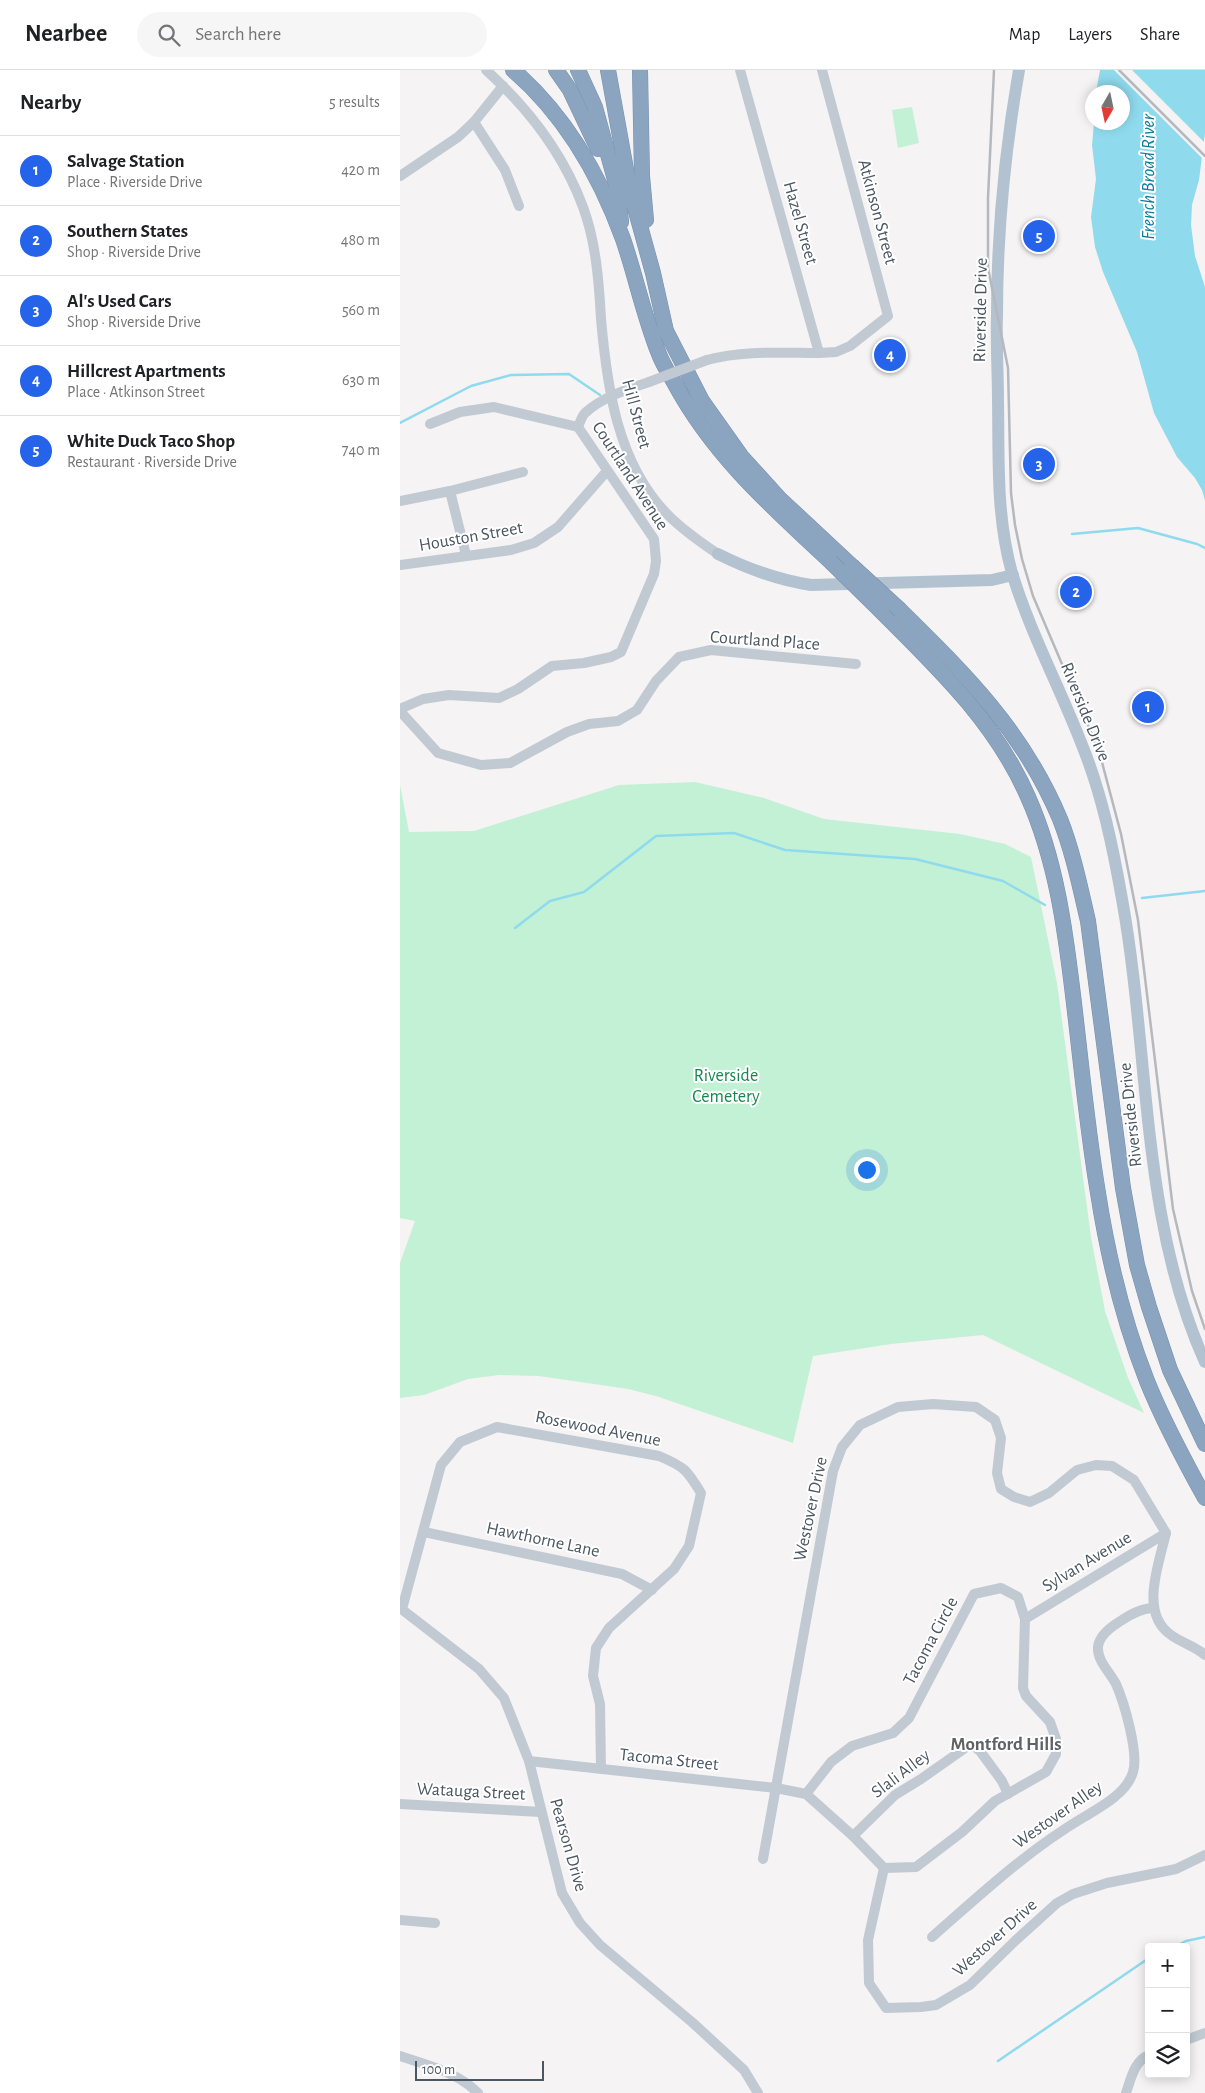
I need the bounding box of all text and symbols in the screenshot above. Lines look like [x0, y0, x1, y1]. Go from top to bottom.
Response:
search box [137, 12, 487, 57]
icon: search [155, 21, 183, 49]
text: Nearbee [25, 22, 107, 46]
text: Search here [195, 25, 281, 44]
text: Map [1009, 26, 1040, 44]
text: Layers [1068, 26, 1112, 44]
text: Share [1140, 26, 1180, 44]
north arrow [1085, 85, 1130, 130]
text: Nearby [20, 92, 81, 113]
text: 5 results [329, 94, 380, 110]
water label: French Broad River [1139, 113, 1158, 240]
text: Salvage Station [67, 152, 185, 171]
street label: Atkinson Street [854, 158, 900, 267]
text: 1 [33, 162, 39, 178]
text: 420 m [341, 162, 380, 178]
text: Place · Riverside Drive [67, 174, 202, 190]
street label: Hazel Street [780, 179, 821, 267]
pin: 5 [1023, 217, 1055, 255]
text: Southern States [67, 222, 188, 241]
text: 2 [32, 232, 40, 248]
text: 480 m [341, 232, 380, 248]
text: Shop · Riverside Drive [67, 244, 201, 260]
street label: Riverside Drive [971, 257, 991, 363]
text: Al's Used Cars [67, 292, 171, 311]
text: 3 [33, 302, 39, 318]
text: 560 m [342, 302, 380, 318]
text: Shop · Riverside Drive [67, 314, 201, 330]
pin: 4 [874, 336, 906, 374]
text: Hillcrest Apartments [67, 362, 226, 381]
text: 4 [32, 372, 40, 388]
text: 630 m [342, 372, 380, 388]
street label: Hill Street [618, 377, 654, 451]
text: Place · Atkinson Street [67, 384, 205, 400]
street label: Courtland Avenue [588, 419, 672, 533]
text: White Duck Taco Shop [67, 432, 235, 451]
text: 5 [33, 442, 39, 458]
text: 740 m [342, 442, 380, 458]
pin: 3 [1023, 445, 1055, 483]
text: Restaurant · Riverside Drive [67, 454, 237, 470]
street label: Houston Street [418, 519, 525, 555]
pin: 2 [1060, 573, 1092, 611]
street label: Courtland Place [710, 628, 820, 654]
street label: Riverside Drive [1057, 660, 1113, 764]
pin: 1 [1132, 688, 1164, 726]
street label: Riverside Drive [1117, 1062, 1145, 1168]
park label: Riverside Cemetery [692, 1067, 760, 1106]
your location [854, 1157, 880, 1183]
street label: Rosewood Avenue [534, 1408, 662, 1450]
street label: Westover Drive [791, 1455, 831, 1563]
street label: Hawthorne Lane [485, 1519, 601, 1561]
street label: Sylvan Avenue [1039, 1528, 1135, 1596]
street label: Tacoma Circle [900, 1594, 962, 1688]
district label: Montford Hills [951, 1735, 1061, 1754]
street label: Tacoma Street [619, 1746, 720, 1774]
street label: Slali Alley [868, 1746, 934, 1802]
street label: Westover Alley [1010, 1778, 1106, 1852]
street label: Watauga Street [416, 1780, 526, 1804]
street label: Pearson Drive [546, 1796, 590, 1894]
street label: Westover Drive [950, 1896, 1040, 1980]
map controls [1145, 1943, 1190, 2078]
button: + [1145, 1943, 1190, 1988]
button: − [1145, 1988, 1190, 2033]
button: layers [1145, 2033, 1190, 2078]
scale bar [415, 2058, 544, 2081]
text: 100 m [422, 2063, 455, 2077]

